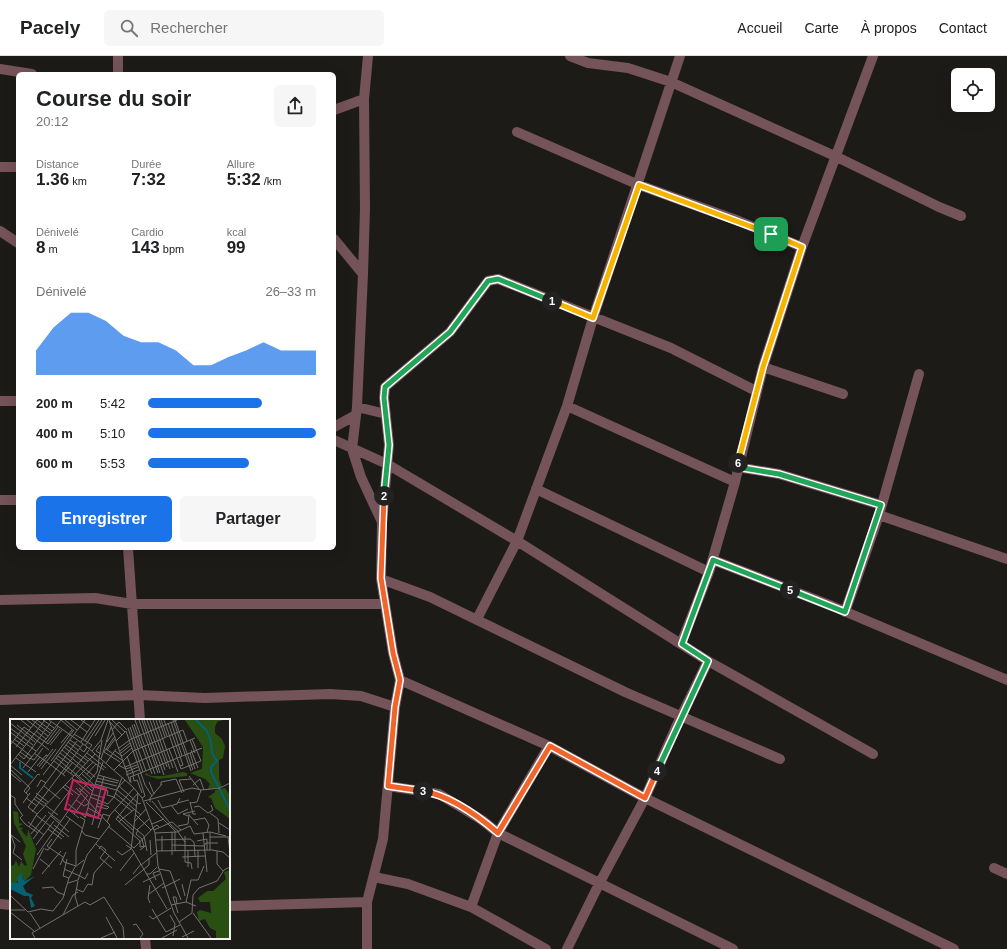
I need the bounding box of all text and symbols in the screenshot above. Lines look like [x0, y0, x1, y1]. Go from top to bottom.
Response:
search box [104, 10, 384, 46]
text: Pacely [20, 17, 80, 38]
icon: search [118, 17, 140, 39]
text: Rechercher [150, 19, 228, 36]
text: Accueil [737, 20, 782, 36]
text: Carte [804, 20, 839, 36]
text: À propos [861, 20, 917, 36]
text: Contact [939, 20, 987, 36]
map controls [951, 68, 995, 112]
button: locate [951, 68, 995, 112]
button: share [274, 85, 316, 127]
text: Course du soir [36, 86, 191, 111]
text: 20:12 [36, 114, 69, 129]
text: Distance [36, 158, 79, 170]
text: Durée [131, 158, 161, 170]
text: Allure [227, 158, 255, 170]
text: 1.36 [36, 170, 69, 189]
text: 7:32 [131, 170, 165, 189]
text: 5:32 [227, 170, 261, 189]
text: km [69, 175, 87, 187]
text: /km [261, 175, 281, 187]
pin [754, 217, 788, 251]
icon: arrive [760, 223, 782, 245]
text: Dénivelé [36, 226, 79, 238]
text: Cardio [131, 226, 164, 238]
text: kcal [227, 226, 246, 238]
text: 8 [36, 238, 45, 257]
text: 143 [131, 238, 160, 257]
text: 99 [227, 238, 246, 257]
text: m [45, 243, 58, 255]
text: bpm [160, 243, 184, 255]
text: Dénivelé [36, 284, 87, 299]
text: 26–33 m [265, 284, 316, 299]
pin: 1 [542, 291, 562, 311]
text: 1 [549, 295, 555, 307]
text: 200 m [36, 396, 73, 411]
text: 5:42 [100, 396, 125, 411]
text: 400 m [36, 426, 73, 441]
text: 5:10 [100, 426, 125, 441]
pin: 6 [728, 453, 748, 473]
text: 600 m [36, 456, 73, 471]
text: 5:53 [100, 456, 125, 471]
text: 6 [735, 457, 741, 469]
pin: 2 [374, 486, 394, 506]
text: 2 [381, 490, 387, 502]
button: Enregistrer [36, 496, 172, 542]
button: Partager [180, 496, 316, 542]
pin: 5 [780, 580, 800, 600]
text: 5 [787, 584, 793, 596]
inset map [10, 719, 230, 939]
pin: 4 [647, 761, 667, 781]
text: 4 [654, 765, 660, 777]
pin: 3 [413, 781, 433, 801]
text: 3 [420, 785, 426, 797]

